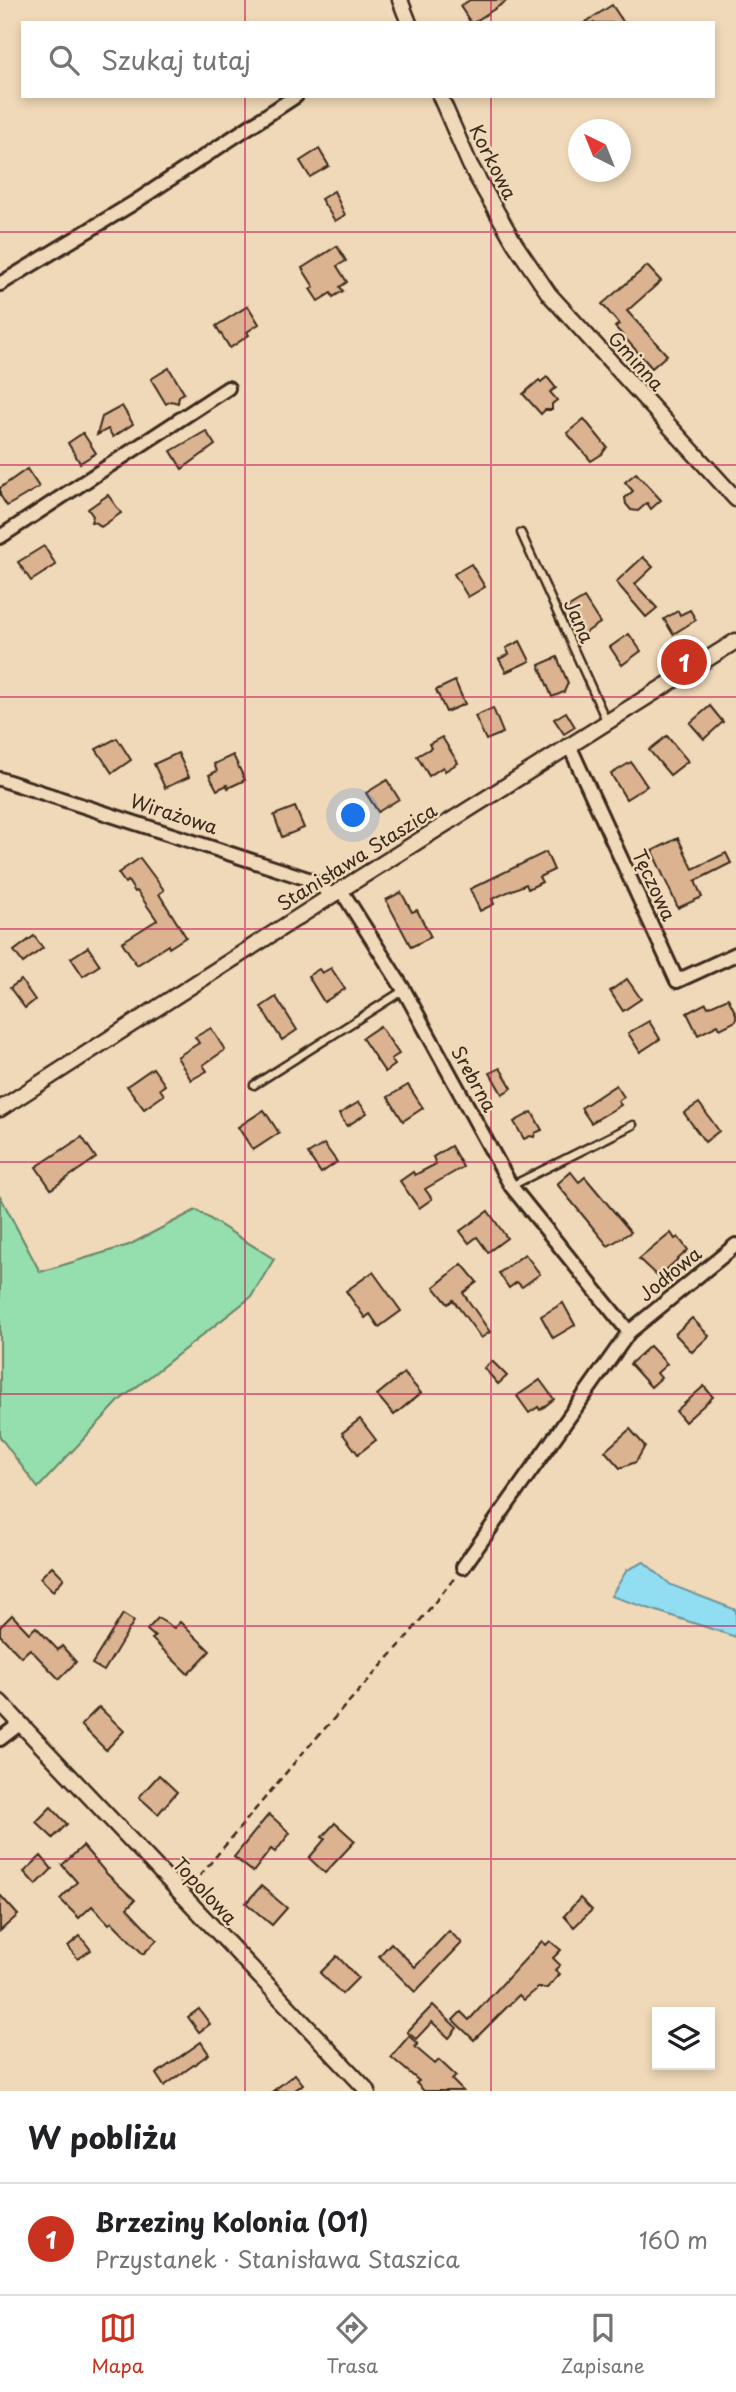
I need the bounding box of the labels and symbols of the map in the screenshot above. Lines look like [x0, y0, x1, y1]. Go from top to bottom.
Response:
street label: Korkowa [463, 119, 525, 204]
north arrow [568, 119, 631, 182]
street label: Gminna [602, 324, 671, 397]
street label: Jana [558, 594, 602, 647]
pin: 1 [661, 636, 707, 688]
street label: Wirażowa [127, 786, 222, 840]
street label: Stanisława Staszica [271, 796, 442, 917]
your location [336, 798, 370, 832]
street label: Tęczowa [626, 844, 684, 925]
street label: Srebrna [445, 1040, 505, 1117]
street label: Jodłowa [632, 1239, 707, 1307]
street label: Topolowa [167, 1850, 245, 1930]

